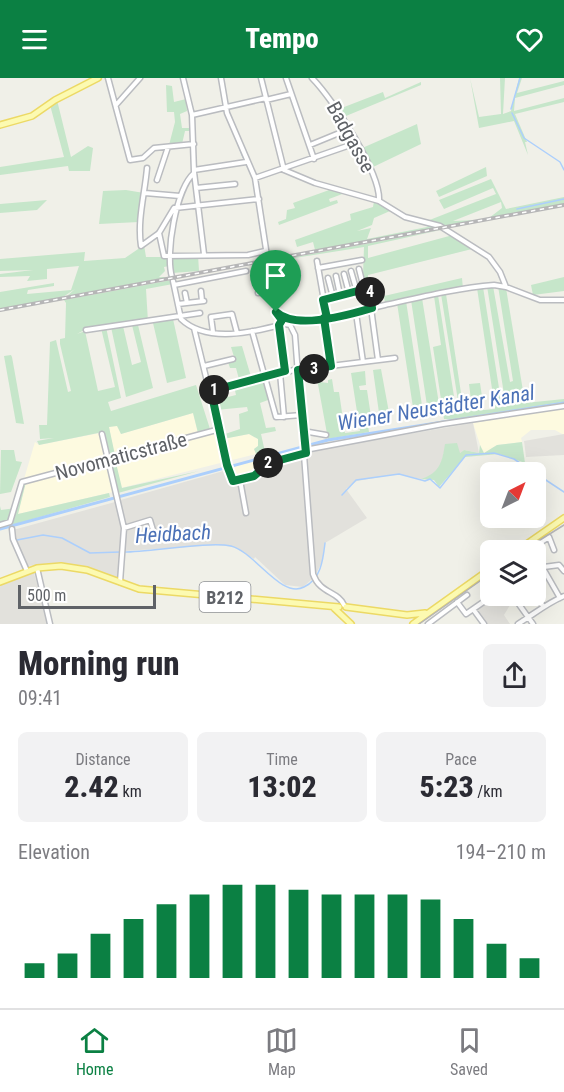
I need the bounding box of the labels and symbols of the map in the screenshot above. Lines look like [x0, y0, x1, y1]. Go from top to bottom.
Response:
street label: Badgasse [322, 97, 380, 177]
pin [250, 250, 301, 312]
pin: 4 [355, 277, 385, 307]
pin: 3 [299, 354, 329, 384]
pin: 1 [199, 375, 229, 405]
water label: Wiener Neustädter Kanal [336, 381, 536, 435]
street label: Novomaticstraße [53, 427, 189, 485]
pin: 2 [253, 448, 283, 478]
north arrow [480, 462, 546, 528]
water label: Heidbach [134, 520, 212, 548]
scale bar [18, 582, 156, 610]
road number: B212 [200, 582, 250, 612]

